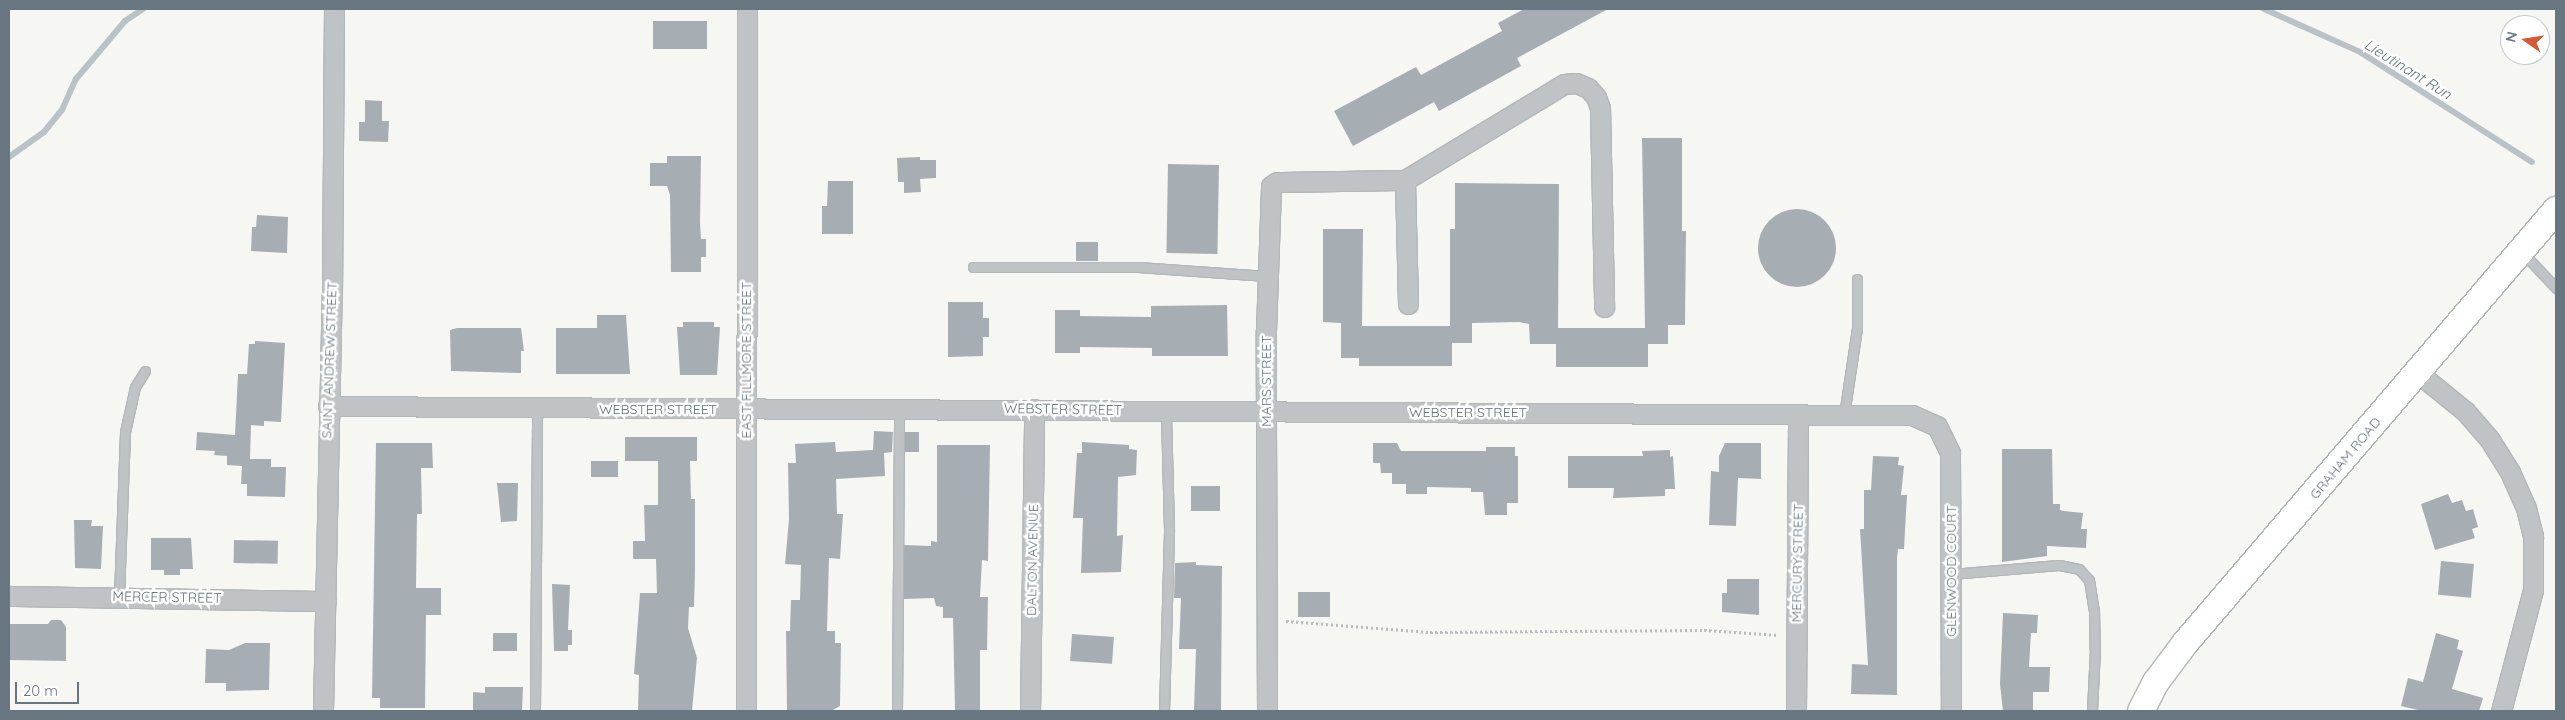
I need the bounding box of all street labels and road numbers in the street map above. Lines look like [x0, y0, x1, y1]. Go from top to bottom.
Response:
street label: SAINT ANDREW STREET [318, 281, 340, 439]
street label: EAST FILLMORE STREET [738, 282, 754, 438]
street label: MARS STREET [1258, 335, 1274, 427]
street label: WEBSTER STREET [1004, 400, 1122, 418]
street label: WEBSTER STREET [599, 401, 717, 417]
street label: WEBSTER STREET [1409, 404, 1527, 420]
street label: GRAHAM ROAD [2306, 414, 2384, 502]
street label: DALTON AVENUE [1023, 504, 1041, 616]
street label: MERCURY STREET [1788, 504, 1806, 622]
street label: GLENWOOD COURT [1943, 505, 1959, 637]
street label: MERCER STREET [112, 588, 222, 606]

